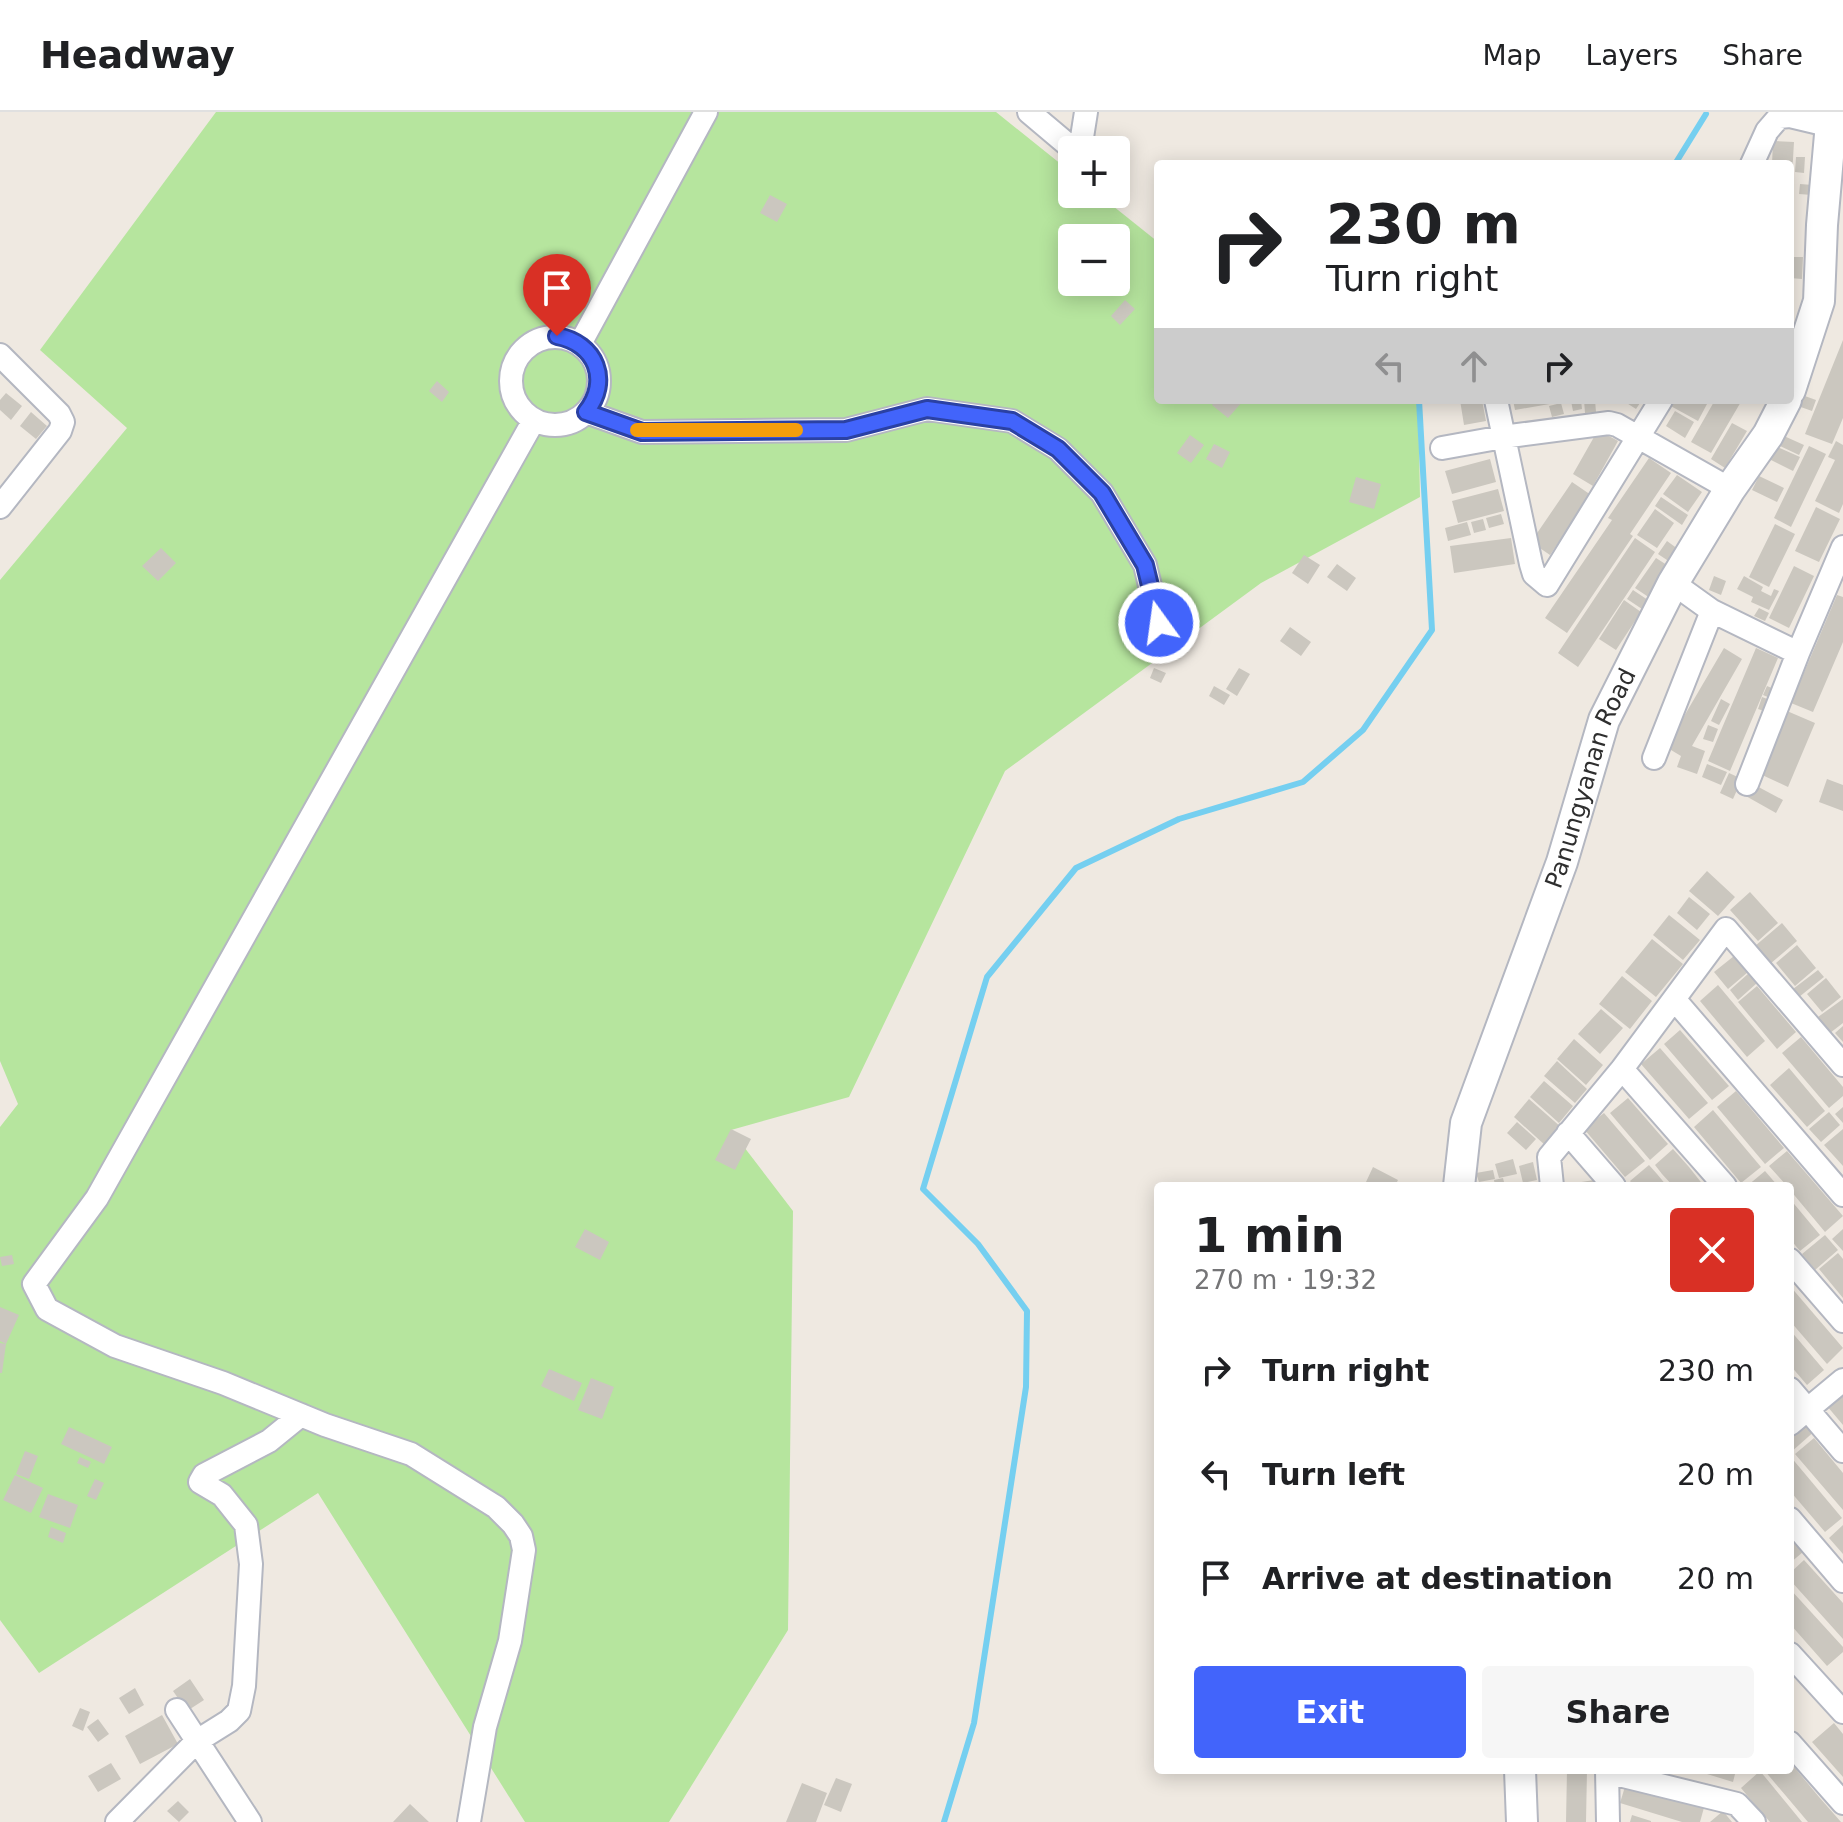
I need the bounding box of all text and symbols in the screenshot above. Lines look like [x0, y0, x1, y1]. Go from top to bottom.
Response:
text: Headway [40, 33, 235, 77]
text: Map [1482, 39, 1542, 72]
text: Layers [1586, 39, 1678, 72]
text: Share [1722, 39, 1803, 72]
map controls [1058, 136, 1130, 296]
button: + [1058, 136, 1130, 208]
text: 230 m [1326, 191, 1521, 256]
icon: right [1194, 192, 1298, 296]
button: − [1058, 224, 1130, 296]
pin [523, 254, 591, 336]
text: Turn right [1326, 258, 1498, 299]
icon: arrive [535, 266, 579, 310]
icon: left [1368, 344, 1412, 388]
icon: ahead [1452, 344, 1496, 388]
icon: right [1536, 344, 1580, 388]
position arrow [1117, 581, 1201, 665]
street label: Panungyanan Road [1540, 664, 1642, 892]
text: 1 min [1194, 1207, 1345, 1263]
button: close [1670, 1208, 1754, 1292]
text: 270 m · 19:32 [1194, 1265, 1377, 1295]
icon: right [1194, 1348, 1238, 1392]
text: Turn right [1262, 1353, 1429, 1388]
text: 230 m [1658, 1353, 1754, 1388]
icon: left [1194, 1452, 1238, 1496]
text: Turn left [1262, 1457, 1405, 1492]
text: 20 m [1677, 1457, 1754, 1492]
icon: arrive [1194, 1556, 1238, 1600]
text: Arrive at destination [1262, 1561, 1613, 1596]
text: 20 m [1677, 1561, 1754, 1596]
button: Exit [1194, 1666, 1466, 1758]
button: Share [1482, 1666, 1754, 1758]

